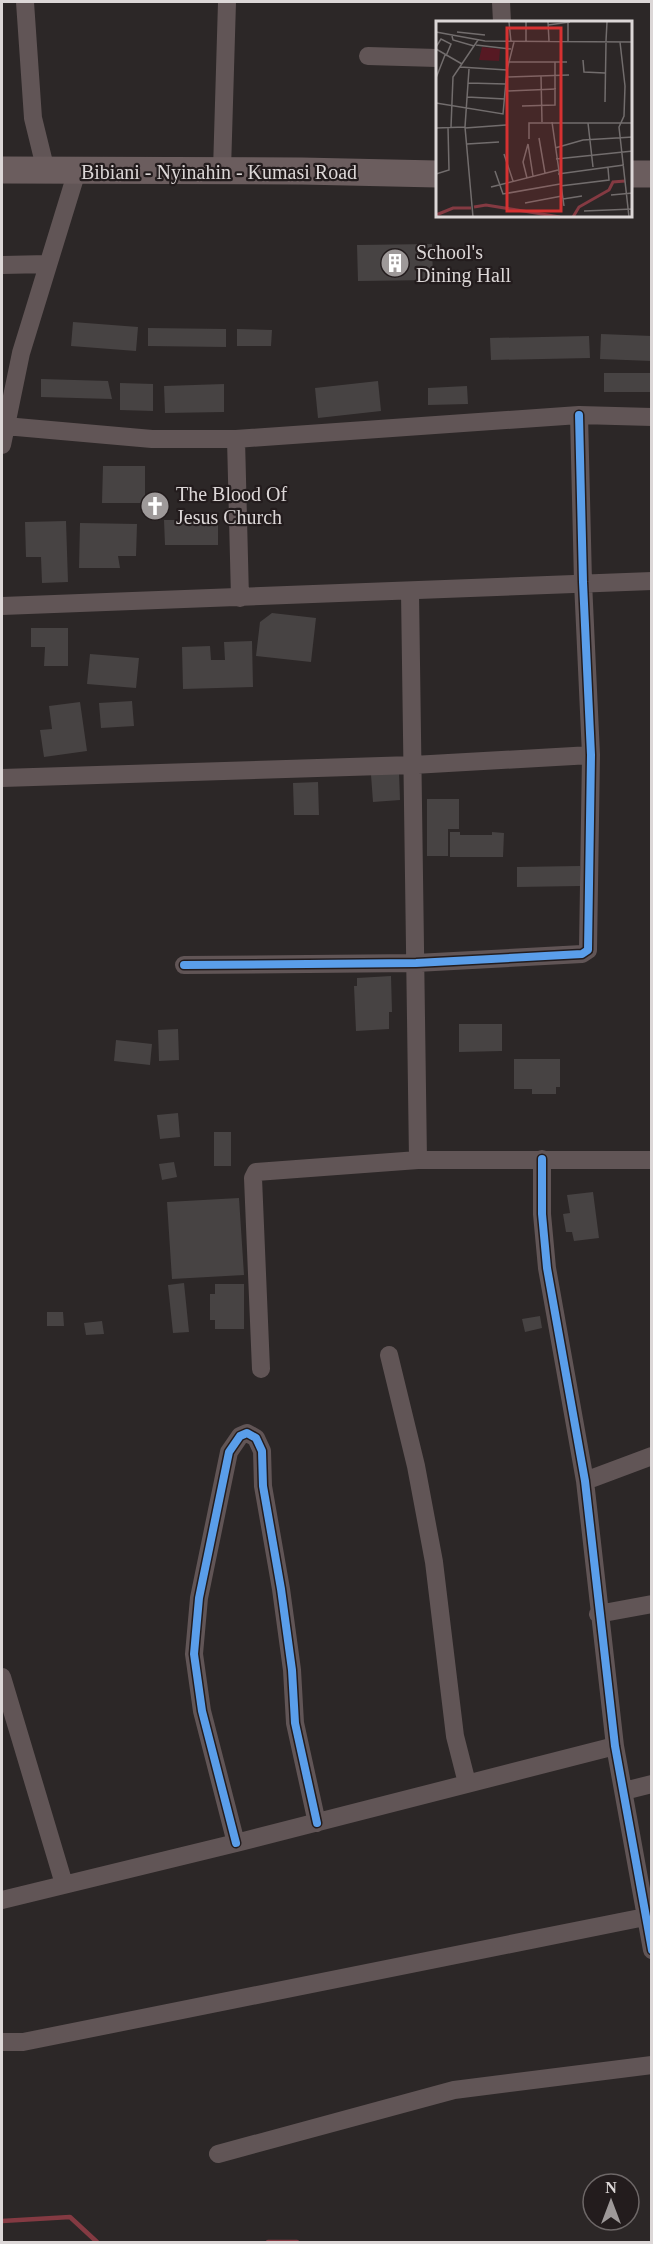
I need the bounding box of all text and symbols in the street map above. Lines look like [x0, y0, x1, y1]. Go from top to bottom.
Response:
inset map [436, 21, 632, 218]
street label: Bibiani - Nyinahin - Kumasi Road [81, 161, 357, 184]
place label: School's Dining Hall [416, 241, 511, 287]
building icon: School's Dining Hall [379, 247, 411, 279]
place label: The Blood Of Jesus Church [176, 483, 287, 528]
church icon: The Blood Of Jesus Church [139, 490, 171, 522]
north arrow [581, 2172, 641, 2232]
text: N [605, 2179, 617, 2196]

